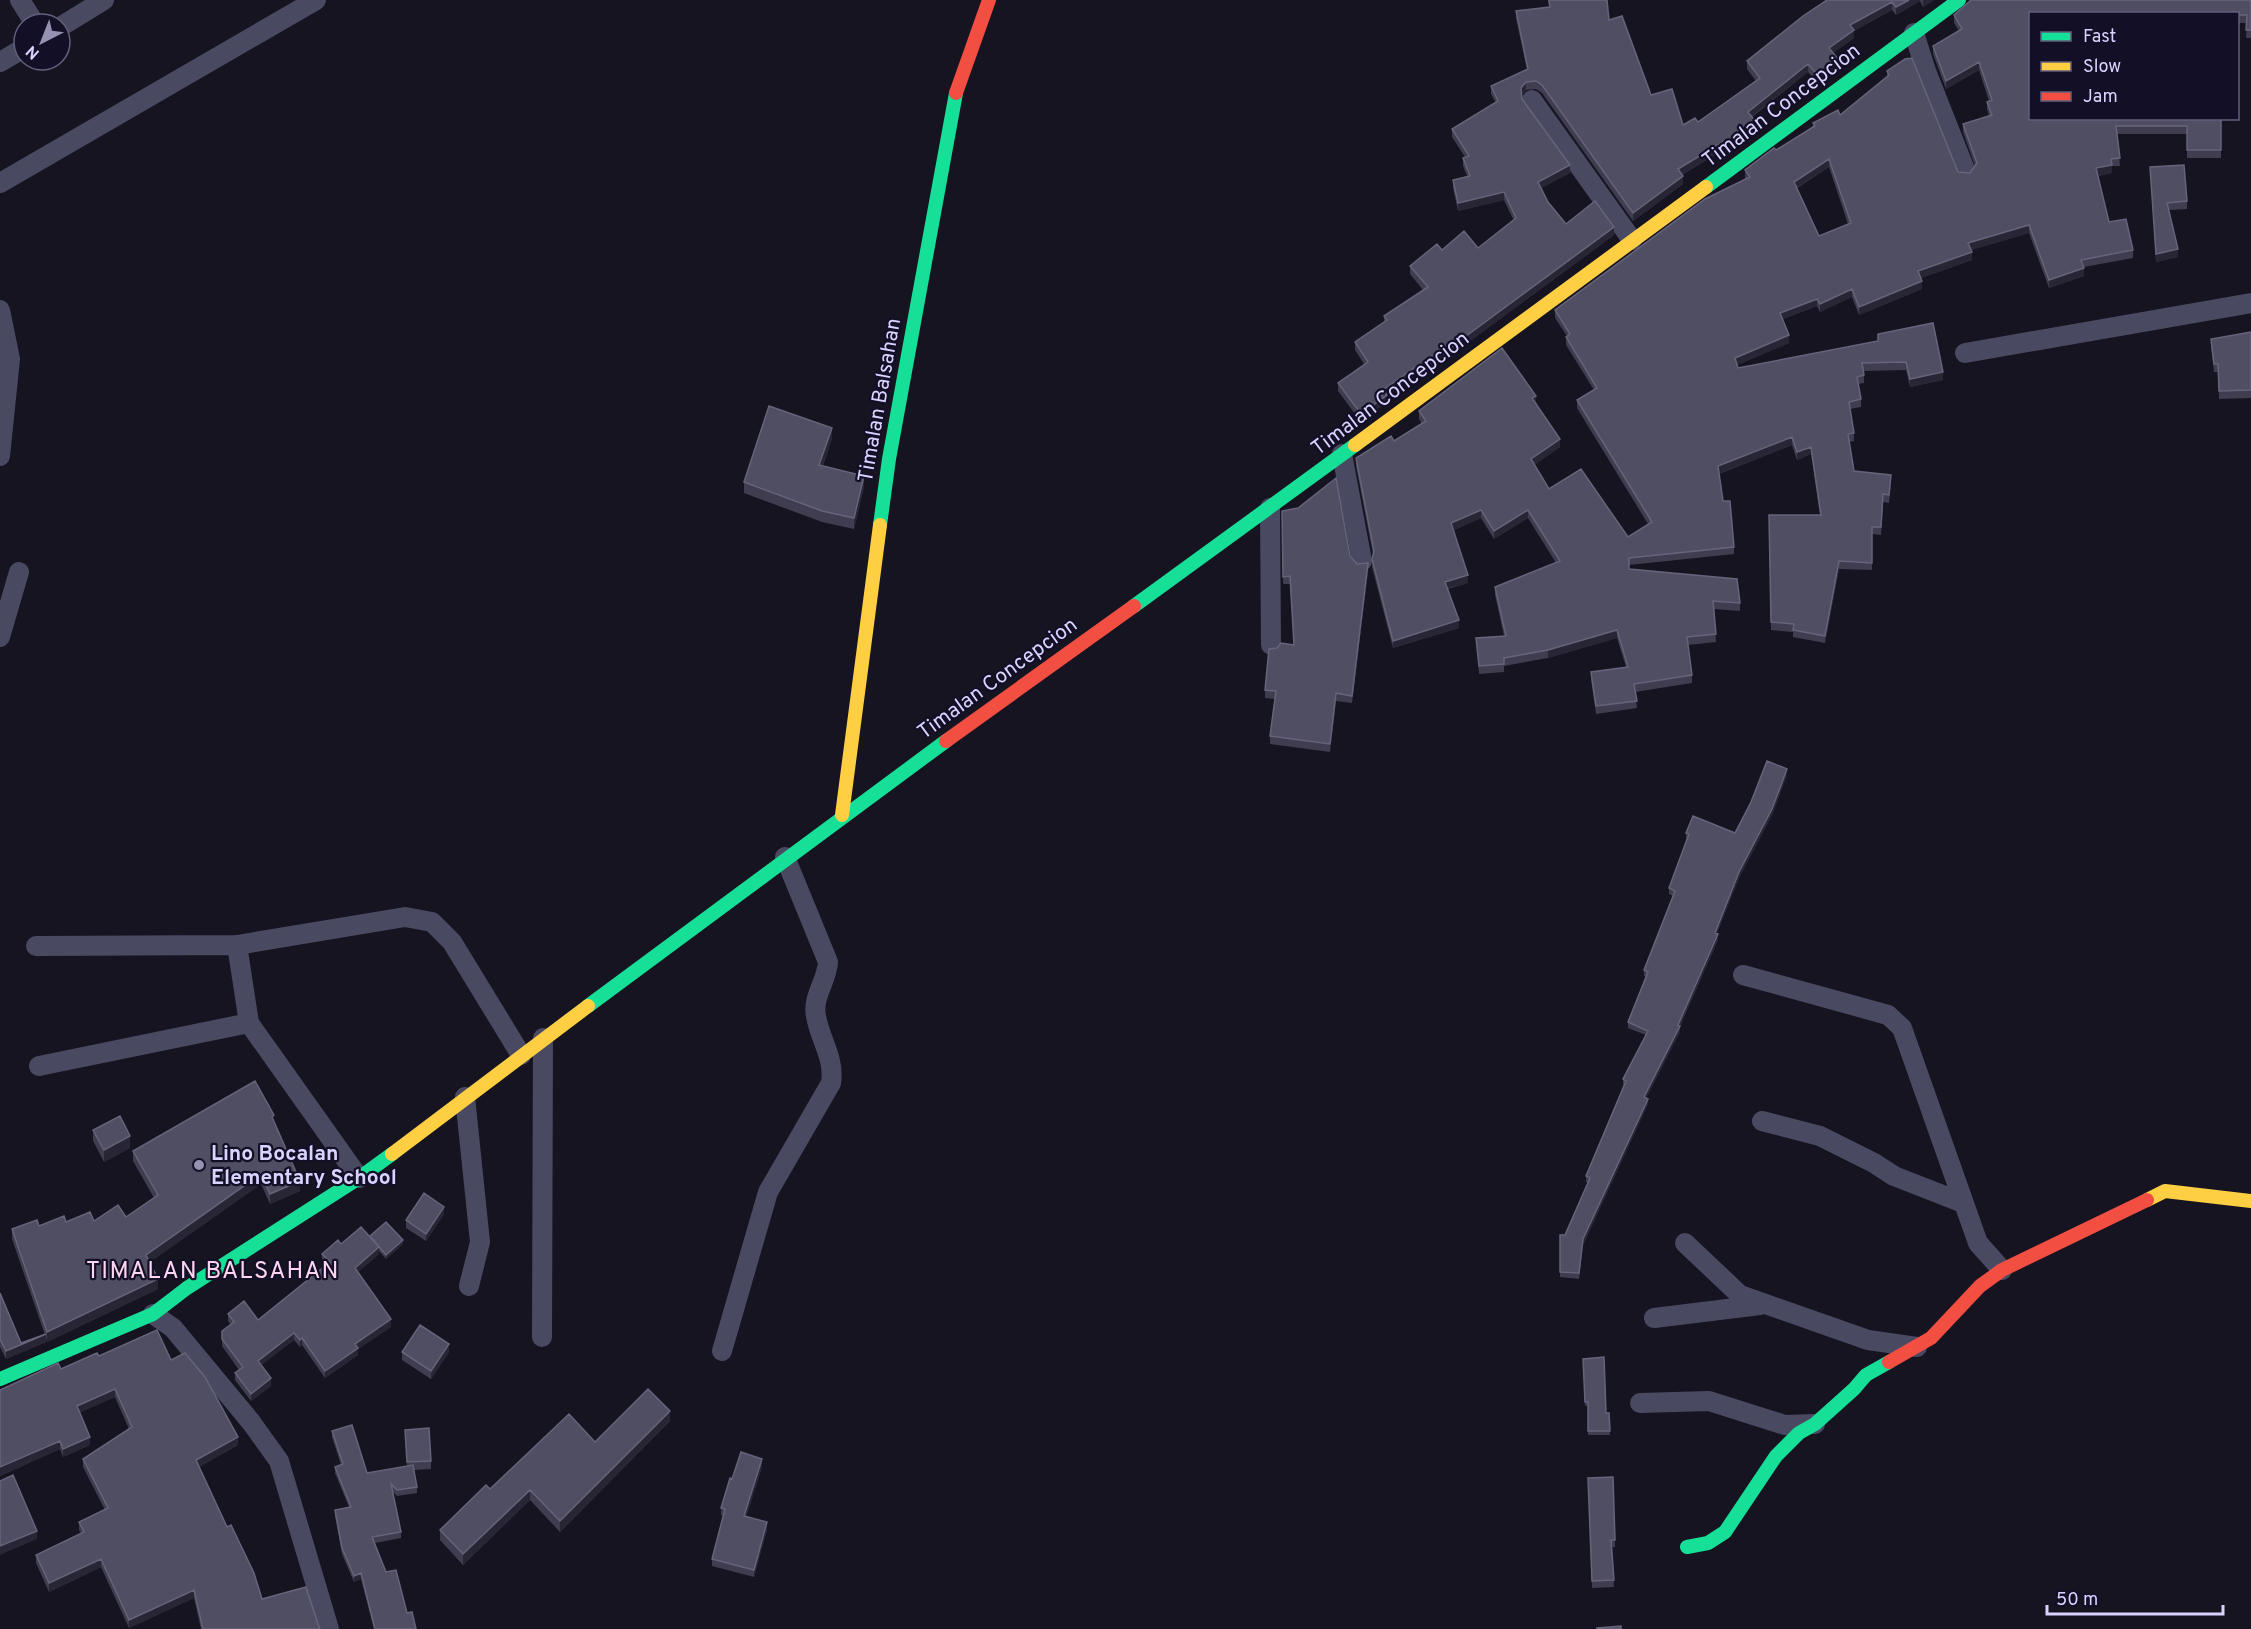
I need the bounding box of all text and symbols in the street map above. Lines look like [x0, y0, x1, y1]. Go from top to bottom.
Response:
north arrow [12, 12, 72, 72]
legend [2029, 12, 2239, 120]
text: Fast [2083, 26, 2116, 49]
street label: Timalan Concepcion [1697, 38, 1866, 175]
text: N [22, 40, 44, 63]
text: Slow [2083, 56, 2121, 79]
text: Jam [2083, 86, 2118, 109]
street label: Timalan Balsahan [853, 316, 908, 485]
street label: Timalan Concepcion [1306, 326, 1475, 463]
street label: Timalan Concepcion [913, 612, 1083, 746]
place label: Lino Bocalan Elementary School [211, 1141, 397, 1192]
marker: Lino Bocalan Elementary School [192, 1158, 206, 1172]
district label: TIMALAN BALSAHAN [86, 1257, 340, 1287]
scale bar [2047, 1578, 2222, 1616]
text: 50 m [2056, 1589, 2098, 1612]

